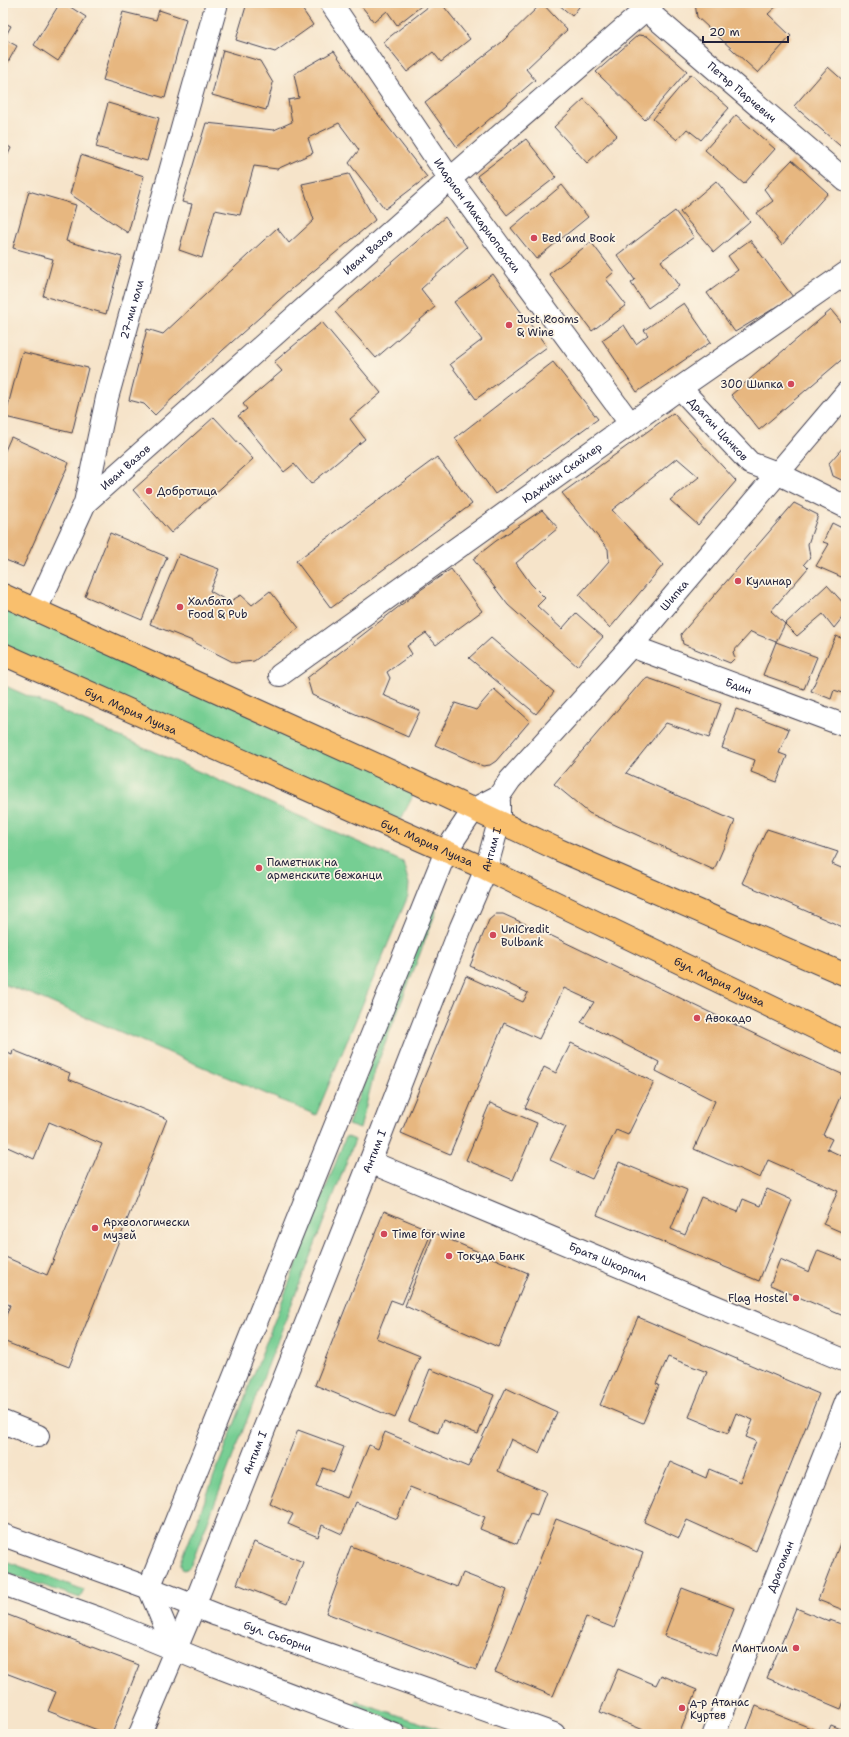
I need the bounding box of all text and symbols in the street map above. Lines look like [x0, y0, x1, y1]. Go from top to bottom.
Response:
scale bar [703, 18, 788, 44]
text: 20 m [709, 24, 740, 40]
street label: Петър Парчевич [705, 58, 780, 126]
street label: Иларион Макариополски [431, 155, 524, 276]
street label: Иван Вазов [340, 226, 396, 278]
place label: Bed and Book [542, 231, 616, 246]
marker: Bed and Book [529, 233, 539, 243]
street label: 27-ми юли [116, 278, 147, 341]
place label: Just Rooms & Wine [517, 312, 579, 340]
marker: Just Rooms & Wine [504, 320, 514, 330]
place label: 300 Шипка [720, 377, 783, 392]
marker: 300 Шипка [786, 379, 796, 389]
street label: Драган Цанков [685, 394, 752, 464]
street label: Юджийн Скайлер [519, 439, 605, 506]
street label: Иван Вазов [97, 441, 154, 493]
place label: Добротица [157, 484, 217, 499]
marker: Добротица [144, 486, 154, 496]
place label: Кулинар [746, 574, 792, 589]
street label: Шипка [657, 576, 692, 614]
marker: Кулинар [733, 576, 743, 586]
place label: Халбата Food & Pub [188, 594, 247, 622]
marker: Халбата Food & Pub [175, 602, 185, 612]
street label: Бдин [723, 674, 754, 698]
street label: бул. Мария Луиза [82, 684, 179, 738]
street label: бул. Мария Луиза [378, 816, 475, 870]
street label: Антим I [478, 826, 505, 873]
place label: Паметник на арменските бежанци [267, 855, 382, 883]
marker: Паметник на арменските бежанци [254, 863, 264, 873]
place label: UniCredit Bulbank [501, 922, 550, 950]
marker: UniCredit Bulbank [488, 930, 498, 940]
street label: бул. Мария Луиза [671, 953, 768, 1010]
place label: Авокадо [705, 1011, 752, 1026]
marker: Авокадо [692, 1013, 702, 1023]
street label: Антим I [359, 1127, 389, 1175]
place label: Археологически музей [103, 1215, 190, 1243]
marker: Археологически музей [90, 1223, 100, 1233]
place label: Time for wine [392, 1227, 465, 1242]
marker: Time for wine [379, 1229, 389, 1239]
street label: Братя Шкорпил [567, 1238, 649, 1285]
place label: Токуда Банк [457, 1249, 525, 1264]
marker: Токуда Банк [444, 1251, 454, 1261]
place label: Flag Hostel [728, 1291, 789, 1306]
marker: Flag Hostel [791, 1293, 801, 1303]
street label: Антим I [239, 1429, 270, 1476]
street label: Драгоман [763, 1539, 797, 1595]
street label: бул. Съборни [242, 1618, 314, 1655]
place label: Мантиоли [732, 1641, 788, 1656]
marker: Мантиоли [791, 1643, 801, 1653]
place label: д-р Атанас Куртев [690, 1695, 750, 1723]
marker: д-р Атанас Куртев [677, 1703, 687, 1713]

